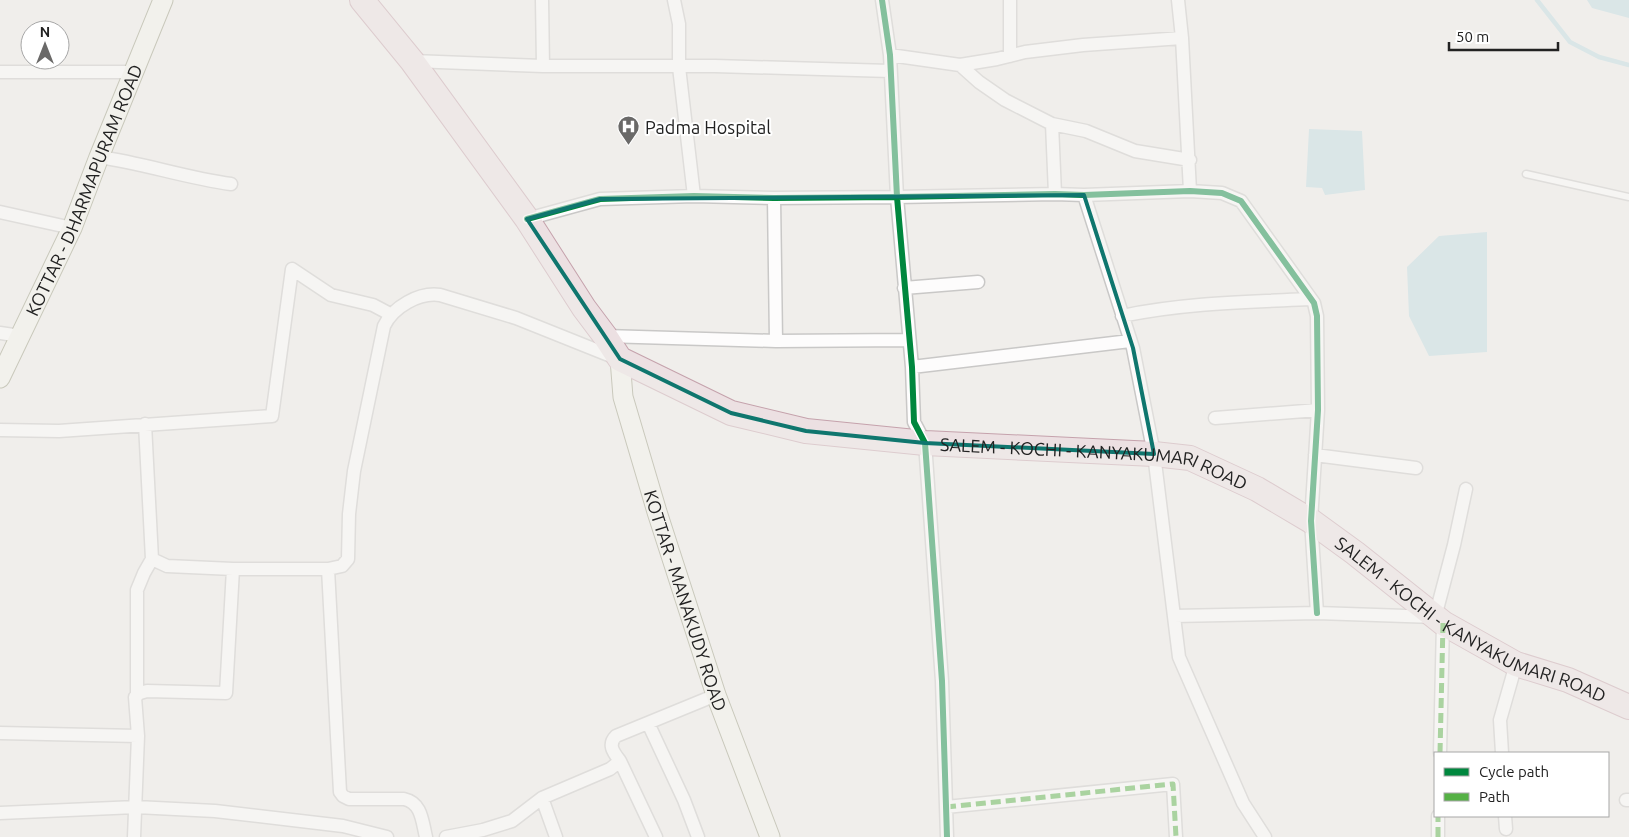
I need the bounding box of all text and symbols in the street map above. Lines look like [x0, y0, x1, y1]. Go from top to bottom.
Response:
north arrow [20, 20, 70, 70]
scale bar [1449, 20, 1558, 52]
text: N [40, 24, 50, 40]
text: 50 m [1456, 28, 1489, 45]
street label: KOTTAR - DHARMAPURAM ROAD [21, 61, 146, 319]
hospital icon: Padma Hospital [617, 115, 641, 146]
place label: Padma Hospital [645, 117, 771, 137]
street label: SALEM - KOCHI - KANYAKUMARI ROAD [940, 434, 1251, 493]
street label: KOTTAR - MANAKUDY ROAD [641, 487, 731, 714]
street label: SALEM - KOCHI - KANYAKUMARI ROAD [1332, 532, 1609, 706]
legend [1434, 752, 1609, 817]
text: Cycle path [1479, 763, 1549, 780]
text: Path [1479, 788, 1510, 805]

